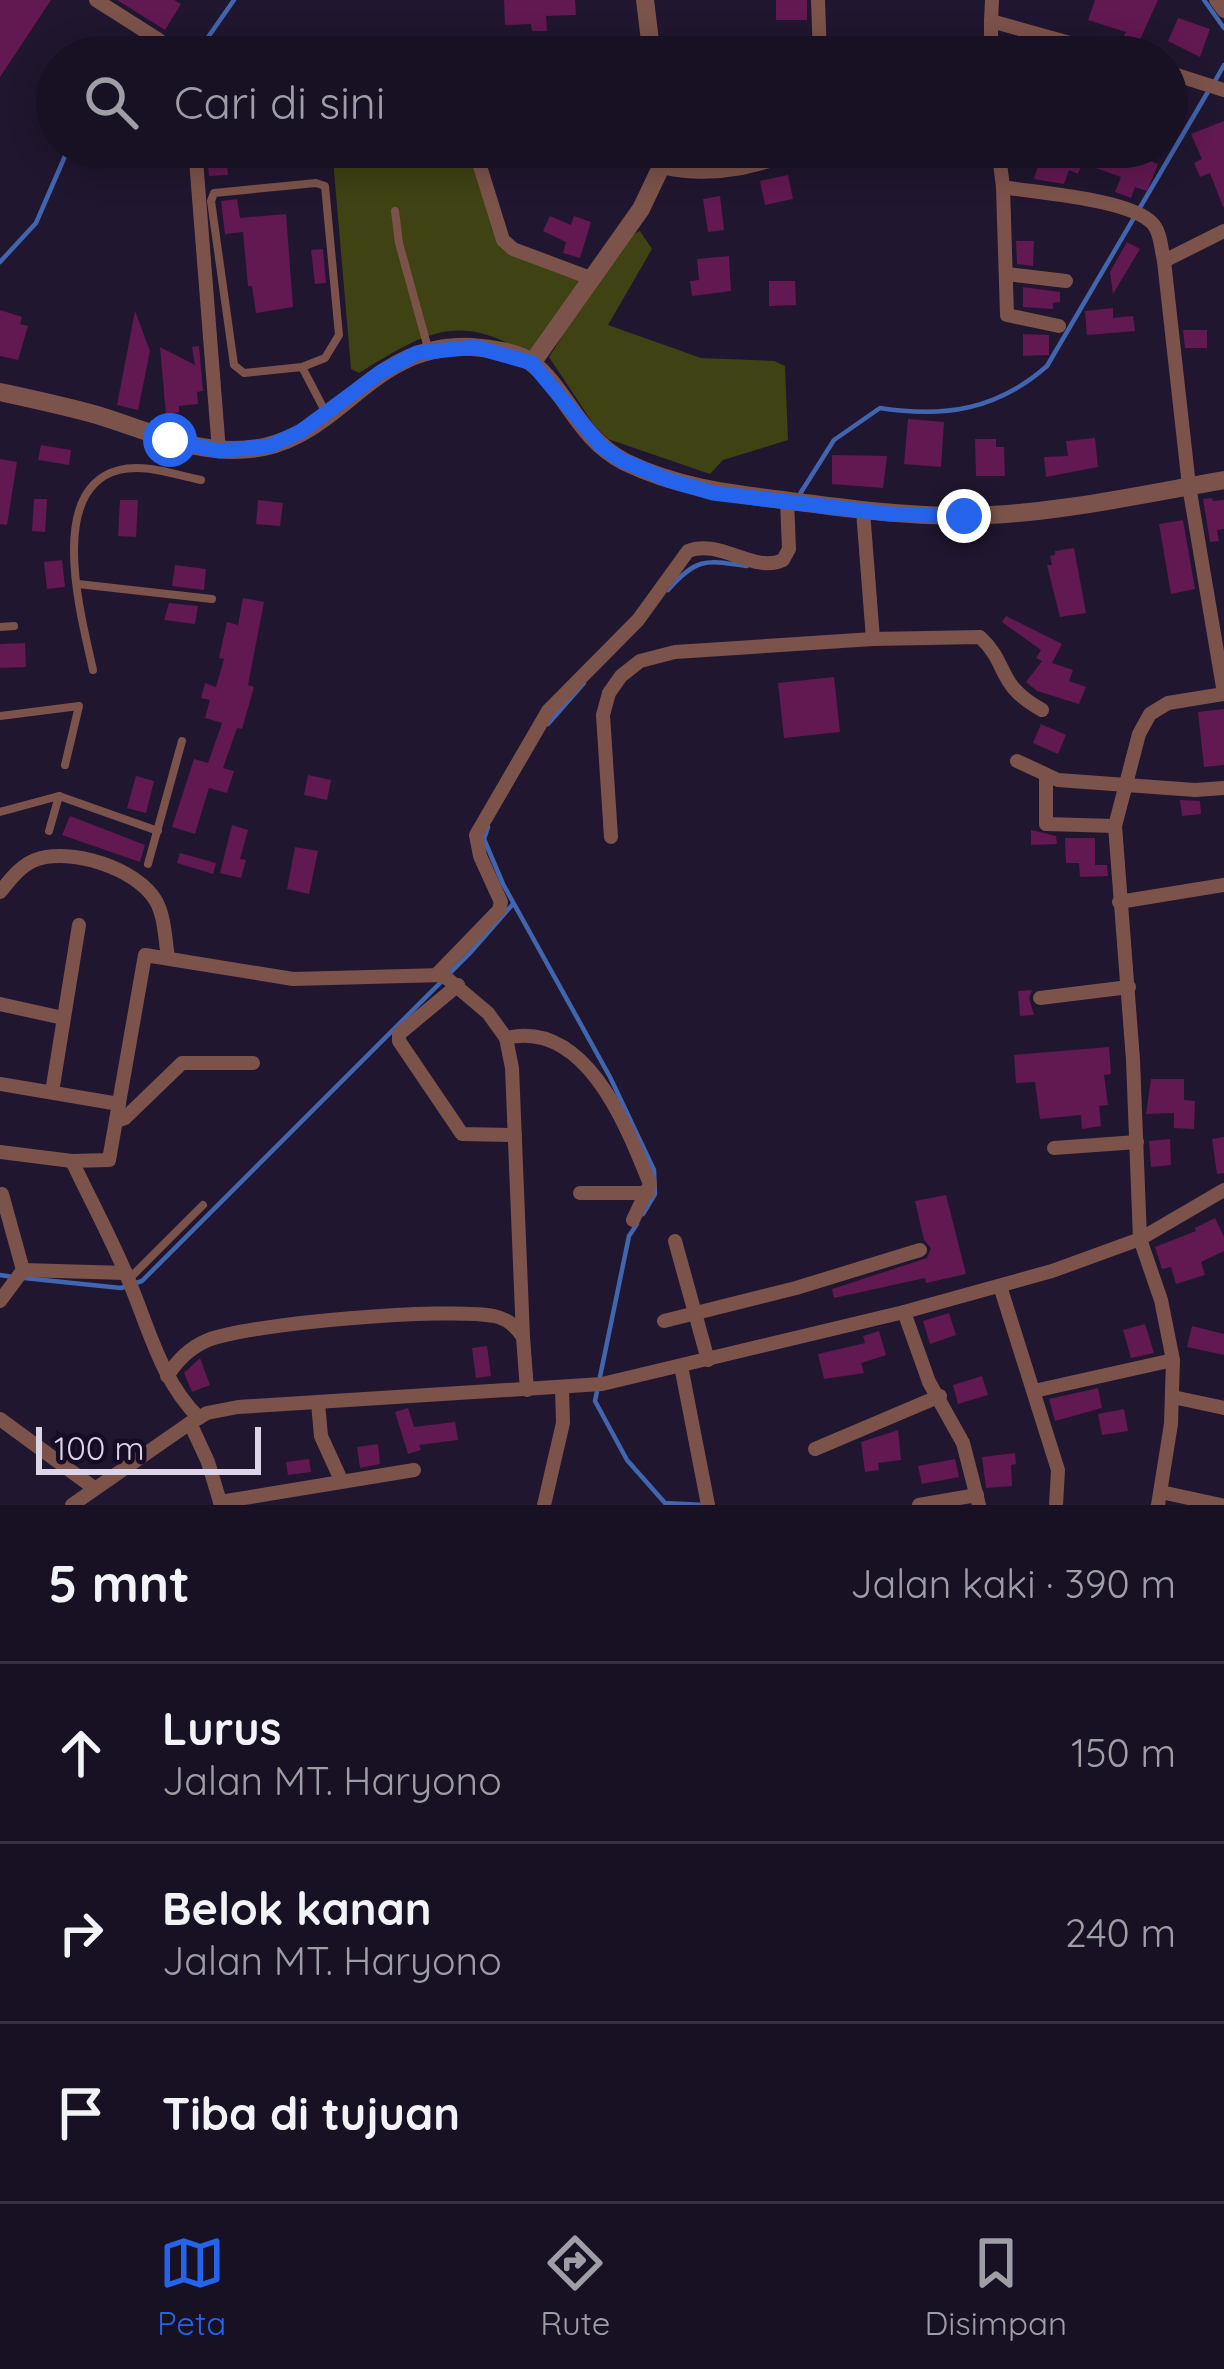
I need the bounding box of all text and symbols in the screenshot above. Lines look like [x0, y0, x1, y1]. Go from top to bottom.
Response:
search box [36, 36, 1188, 168]
icon: search [78, 69, 144, 135]
text: Cari di sini [174, 74, 385, 130]
route start [143, 413, 197, 467]
route end [937, 489, 991, 543]
scale bar [36, 1421, 261, 1474]
text: 100 m [54, 1427, 145, 1468]
text: 5 mnt [48, 1551, 190, 1615]
text: Jalan kaki · 390 m [850, 1559, 1176, 1608]
text: Lurus [162, 1700, 281, 1756]
icon: ahead [48, 1720, 114, 1786]
text: 150 m [1071, 1728, 1176, 1777]
text: Jalan MT. Haryono [162, 1756, 502, 1805]
text: Belok kanan [162, 1880, 432, 1936]
icon: right [48, 1900, 114, 1966]
text: 240 m [1065, 1908, 1176, 1957]
text: Jalan MT. Haryono [162, 1936, 502, 1985]
icon: arrive [48, 2080, 114, 2146]
text: Tiba di tujuan [162, 2085, 460, 2141]
tab: Peta [157, 2230, 226, 2343]
tab: Rute [540, 2230, 610, 2343]
tab: Disimpan [924, 2230, 1067, 2343]

